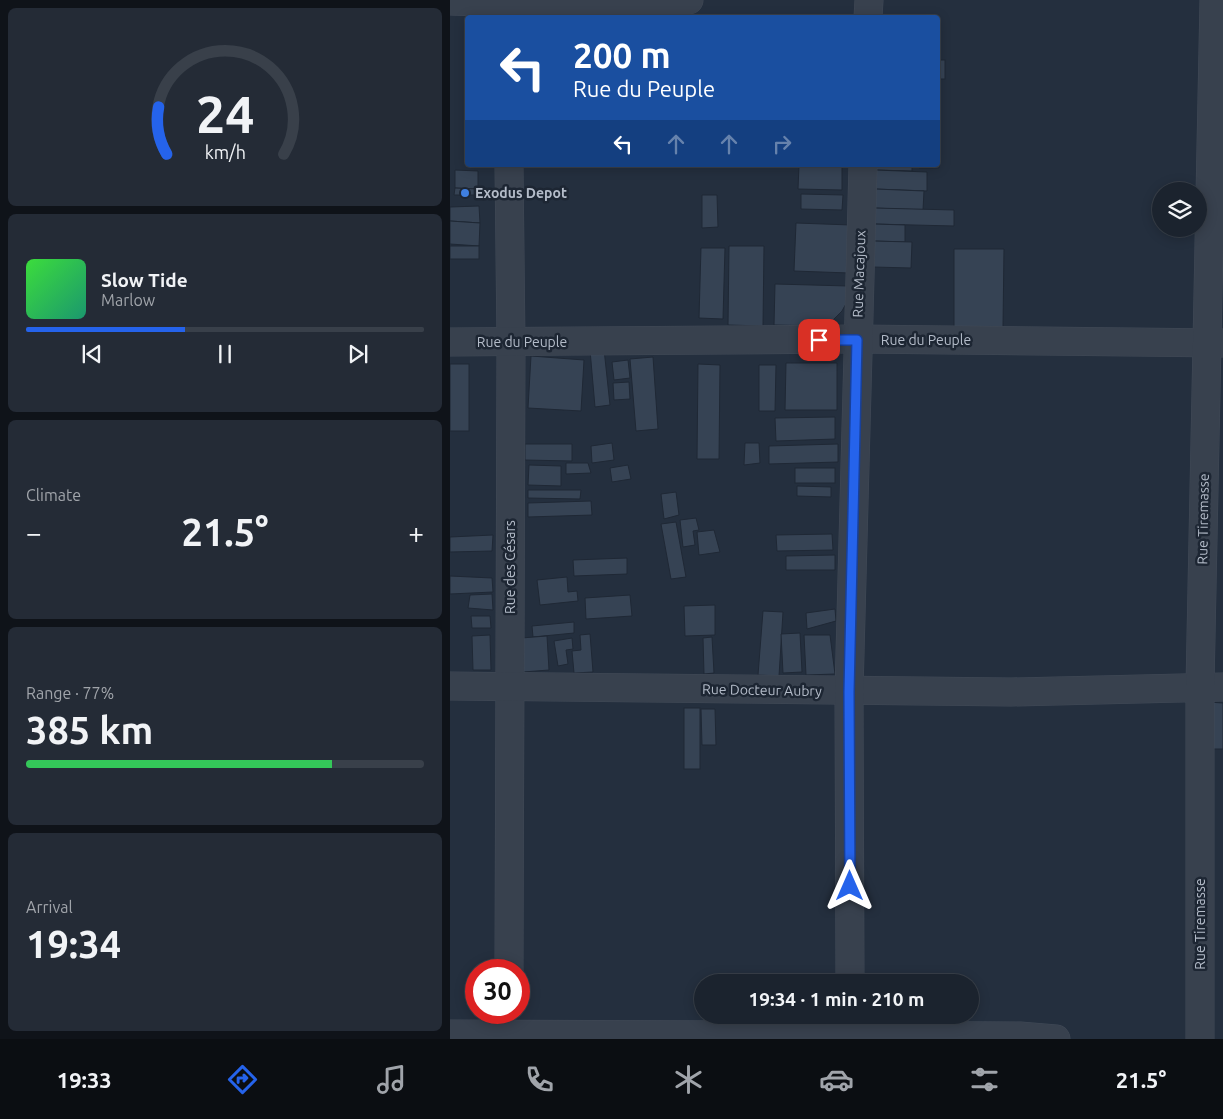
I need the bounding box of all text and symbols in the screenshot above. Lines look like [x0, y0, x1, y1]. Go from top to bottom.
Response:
icon: left [490, 35, 555, 100]
text: 200 m [573, 35, 671, 75]
text: Rue du Peuple [573, 76, 715, 101]
text: 24 [196, 85, 254, 143]
icon: left [609, 130, 637, 158]
icon: ahead [662, 130, 690, 158]
icon: ahead [715, 130, 743, 158]
icon: right [768, 130, 796, 158]
text: km/h [204, 142, 246, 162]
map controls [1152, 182, 1207, 237]
button: layers [1152, 182, 1207, 237]
place label: Exodus Depot [475, 185, 567, 201]
marker: Exodus Depot [459, 187, 471, 199]
street label: Rue Macajoux [849, 230, 869, 318]
text: Slow Tide [101, 269, 188, 291]
text: Marlow [101, 291, 155, 309]
pin [798, 319, 840, 361]
icon: arrive [805, 326, 833, 354]
street label: Rue du Peuple [881, 332, 971, 348]
street label: Rue du Peuple [477, 334, 567, 350]
icon: previous [78, 340, 106, 368]
icon: pause [211, 340, 239, 368]
icon: next [344, 340, 372, 368]
street label: Rue Tiremasse [1194, 473, 1212, 565]
text: Climate [26, 486, 81, 504]
text: 21.5° [181, 511, 269, 553]
text: − [26, 517, 42, 548]
text: + [408, 517, 424, 548]
street label: Rue des Césars [502, 520, 518, 614]
street label: Rue Docteur Aubry [702, 681, 822, 699]
text: Range · 77% [26, 684, 114, 702]
text: 385 km [26, 709, 153, 751]
position arrow [823, 859, 875, 911]
street label: Rue Tiremasse [1192, 878, 1208, 970]
text: Arrival [26, 898, 73, 916]
text: 19:34 [26, 923, 121, 965]
speed limit sign: 30 [465, 959, 530, 1024]
text: 19:34 · 1 min · 210 m [749, 988, 924, 1010]
icon: directions [225, 1062, 260, 1097]
icon: music [374, 1062, 409, 1097]
icon: phone [522, 1062, 557, 1097]
icon: climate [671, 1062, 706, 1097]
icon: car [819, 1062, 854, 1097]
icon: filters [967, 1062, 1002, 1097]
text: 19:33 [57, 1067, 112, 1092]
text: 21.5° [1116, 1067, 1166, 1092]

